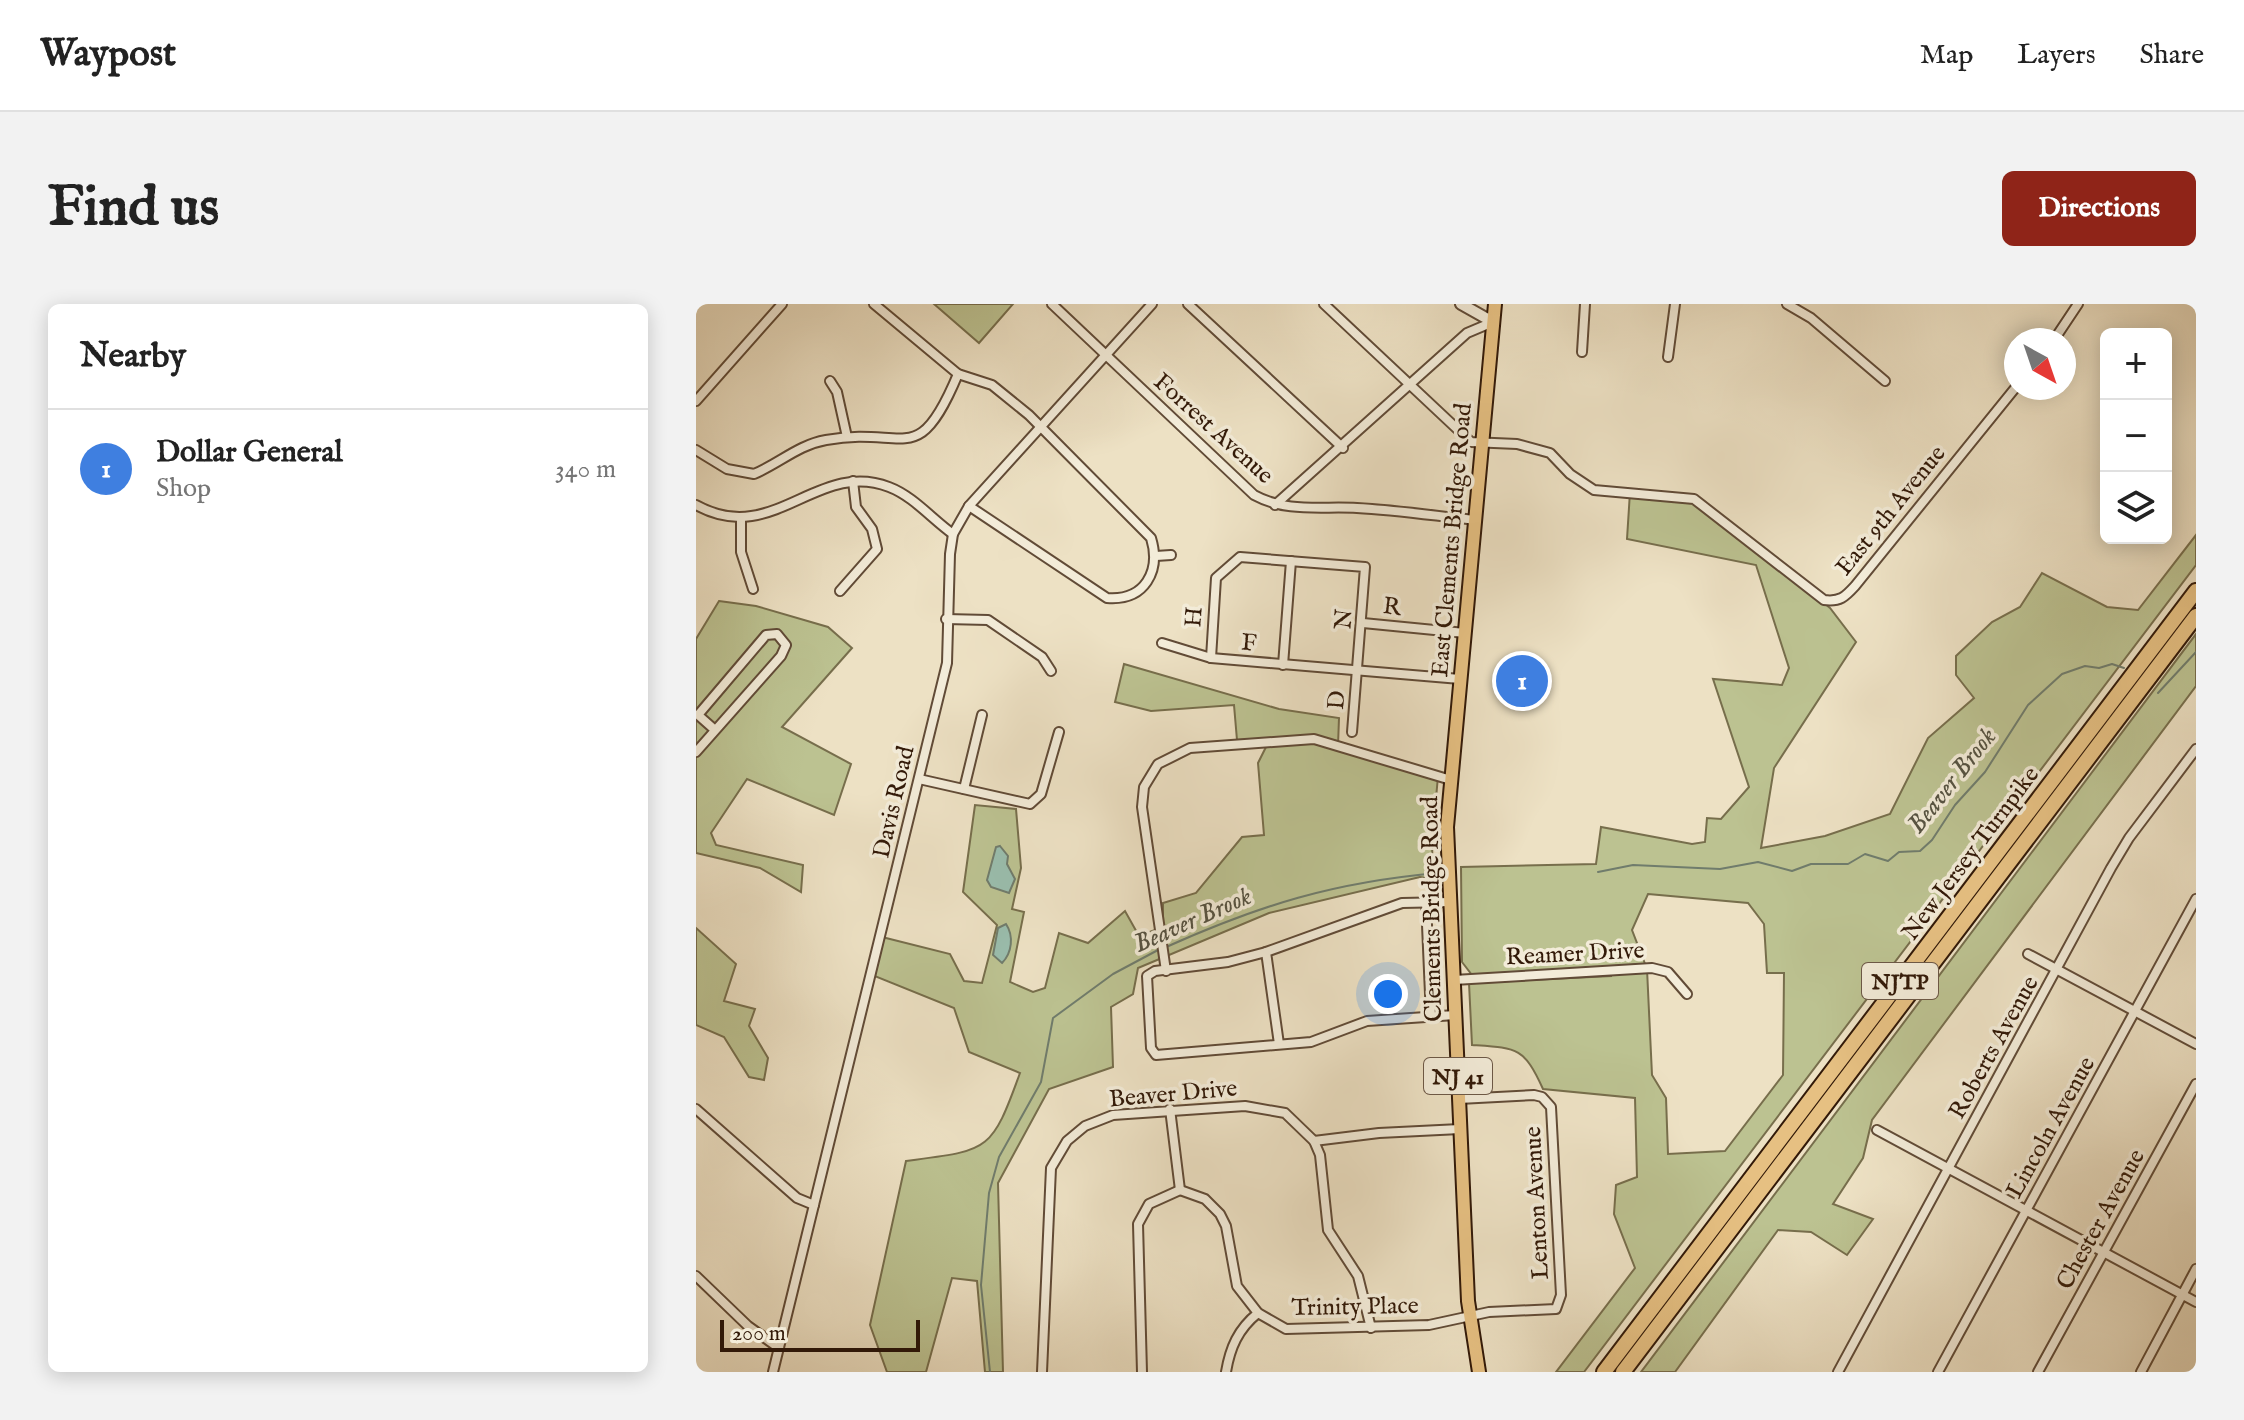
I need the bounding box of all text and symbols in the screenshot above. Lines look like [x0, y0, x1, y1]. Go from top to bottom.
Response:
text: Waypost [40, 31, 176, 79]
text: Map [1920, 38, 1973, 73]
text: Layers [2017, 38, 2096, 73]
text: Share [2140, 38, 2204, 73]
button: Directions [2002, 171, 2196, 246]
text: Find us [48, 173, 219, 244]
north arrow [2004, 328, 2076, 400]
map controls [2100, 328, 2172, 544]
button: + [2100, 328, 2172, 400]
text: Nearby [80, 335, 186, 378]
street label: Forrest Avenue [1146, 367, 1280, 491]
button: − [2100, 400, 2172, 472]
street label: East Clements Bridge Road [1425, 402, 1480, 678]
text: Dollar General [156, 434, 343, 472]
street label: East 9th Avenue [1829, 439, 1953, 582]
text: 1 [101, 453, 111, 486]
text: 340 m [555, 453, 616, 486]
text: Shop [156, 472, 211, 505]
button: layers [2100, 472, 2172, 544]
street label: R [1381, 591, 1403, 624]
street label: H [1178, 606, 1211, 628]
street label: N [1328, 607, 1361, 631]
street label: F [1240, 627, 1258, 660]
pin: 1 [1496, 651, 1548, 711]
street label: D [1321, 689, 1354, 711]
water label: Beaver Brook [1900, 721, 2004, 841]
street label: Davis Road [866, 743, 922, 862]
street label: New Jersey Turnpike [1896, 761, 2047, 947]
street label: Clements Bridge Road [1415, 795, 1450, 1022]
water label: Beaver Brook [1128, 879, 1257, 961]
street label: Reamer Drive [1505, 935, 1645, 974]
road number: NJTP [1862, 963, 1938, 999]
street label: Roberts Avenue [1942, 971, 2046, 1125]
your location [1368, 974, 1408, 1014]
street label: Lincoln Avenue [2000, 1051, 2103, 1204]
road number: NJ 41 [1424, 1058, 1492, 1094]
street label: Beaver Drive [1108, 1073, 1238, 1116]
street label: Lenton Avenue [1518, 1126, 1557, 1280]
street label: Chester Avenue [2050, 1144, 2153, 1295]
street label: Trinity Place [1291, 1291, 1419, 1324]
scale bar [720, 1316, 920, 1352]
text: 200 m [732, 1320, 786, 1348]

